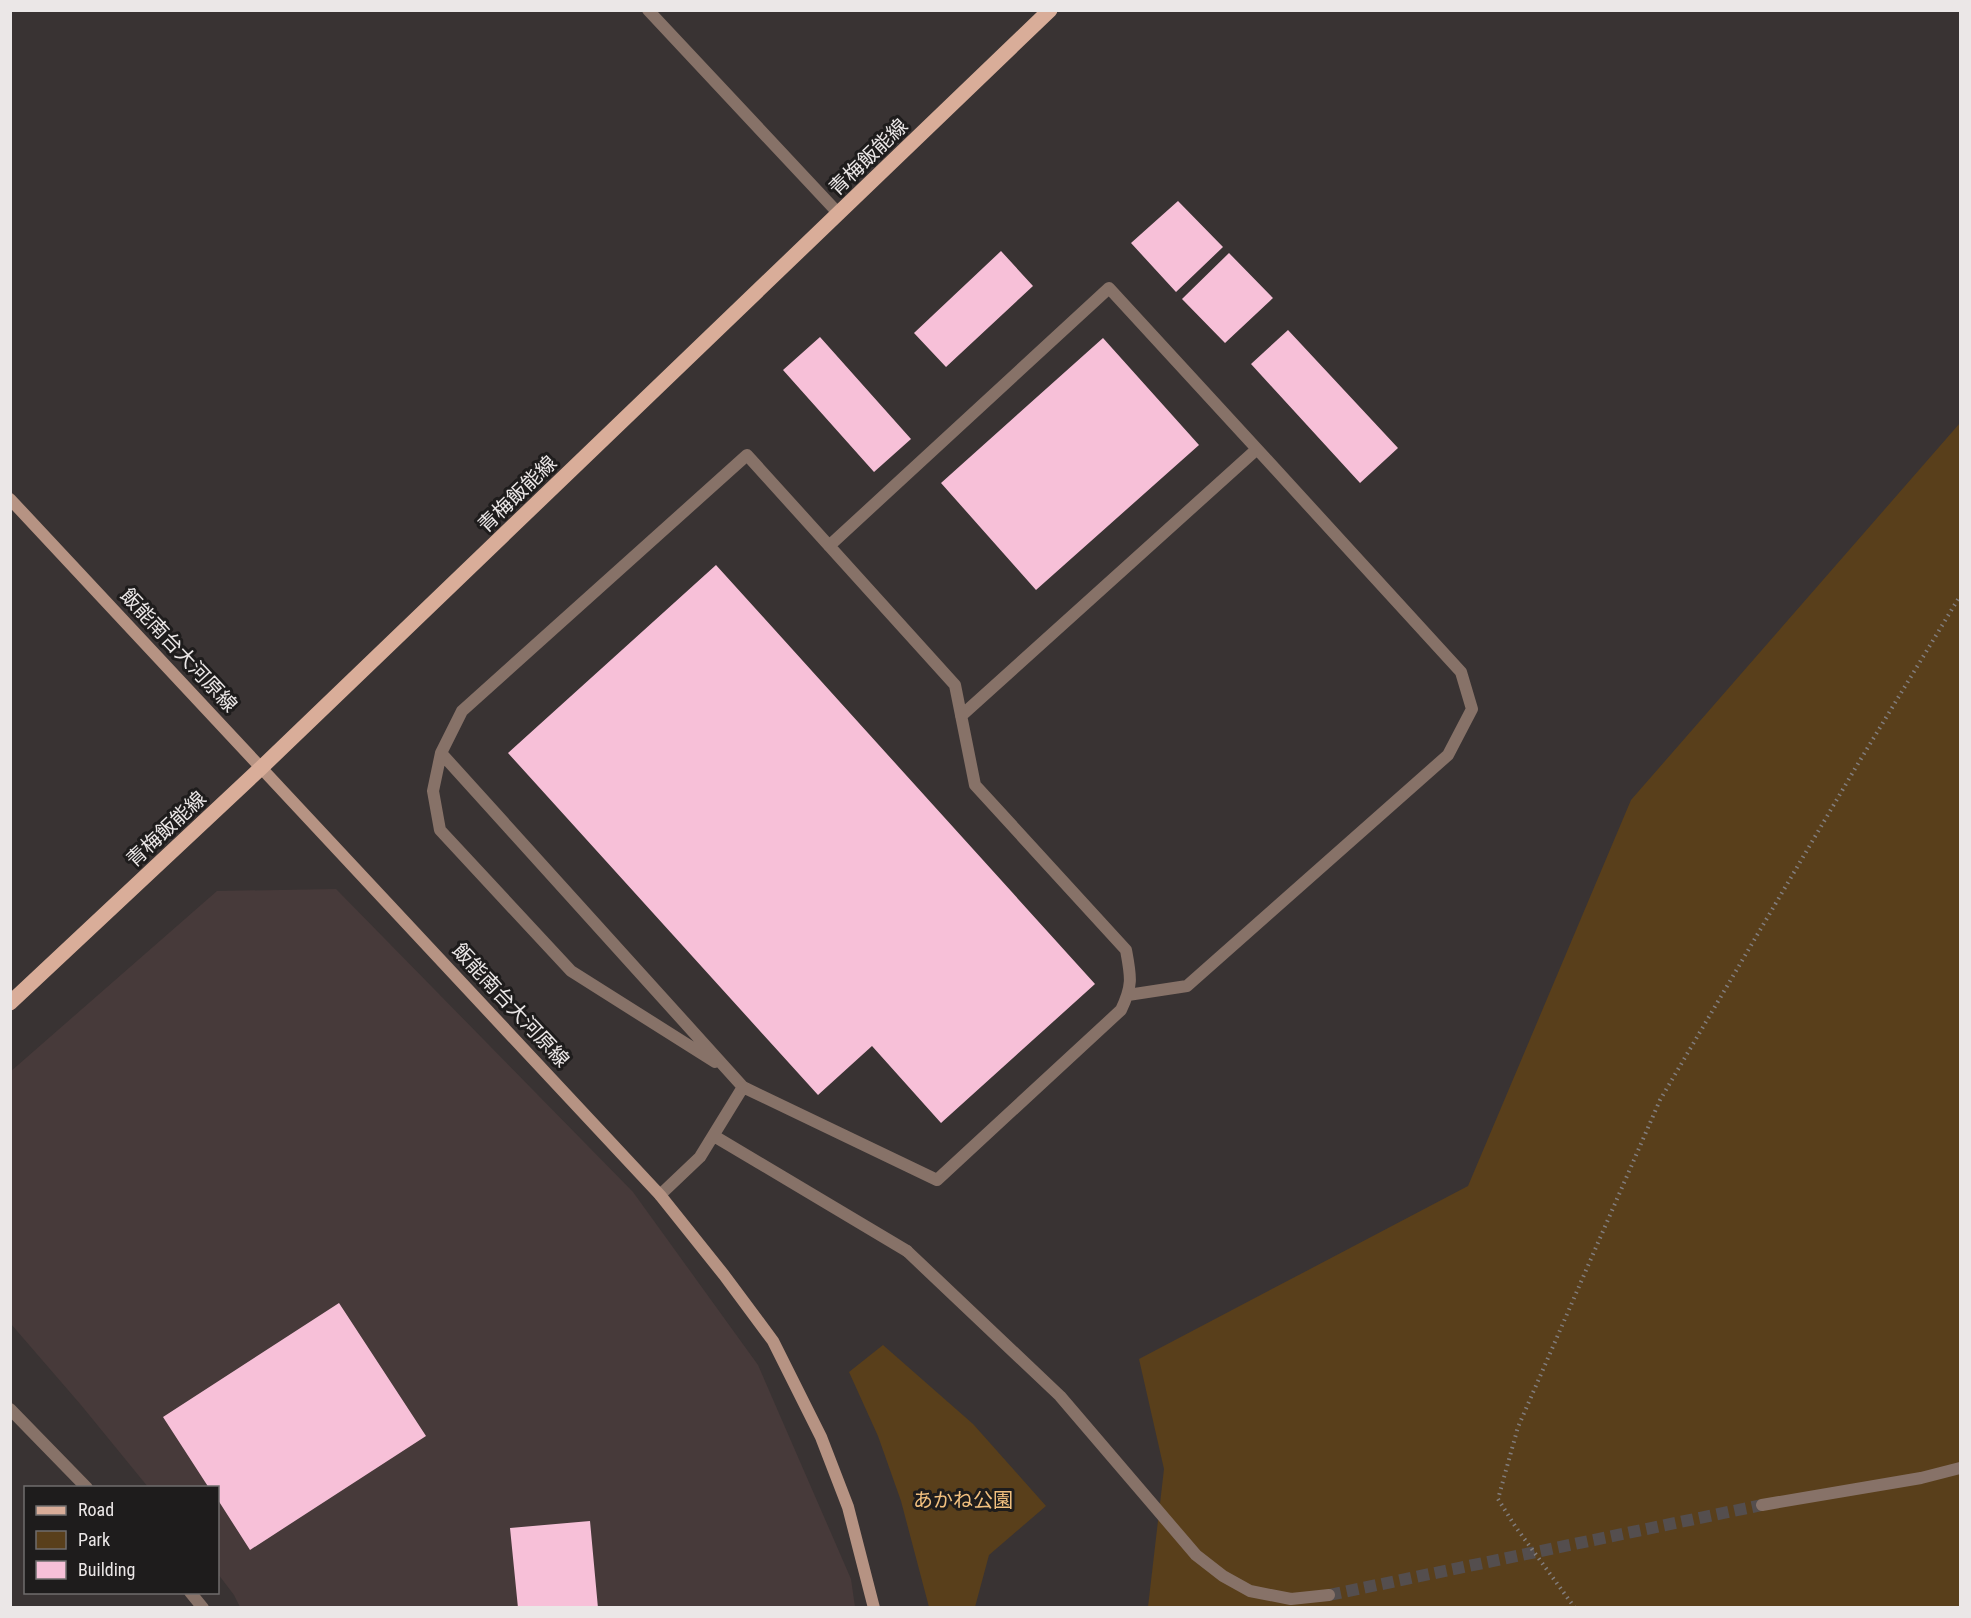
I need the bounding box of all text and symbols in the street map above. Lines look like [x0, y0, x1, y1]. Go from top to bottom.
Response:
street label: 青梅飯能線 [824, 114, 912, 200]
street label: 青梅飯能線 [473, 451, 561, 537]
street label: 飯能南台大河原線 [116, 583, 242, 717]
street label: 青梅飯能線 [121, 786, 211, 872]
street label: 飯能南台大河原線 [448, 938, 574, 1072]
legend [24, 1486, 219, 1594]
park label: あかね公園 [913, 1488, 1013, 1512]
text: Road [78, 1499, 114, 1520]
text: Park [78, 1529, 110, 1550]
text: Building [78, 1559, 135, 1580]

